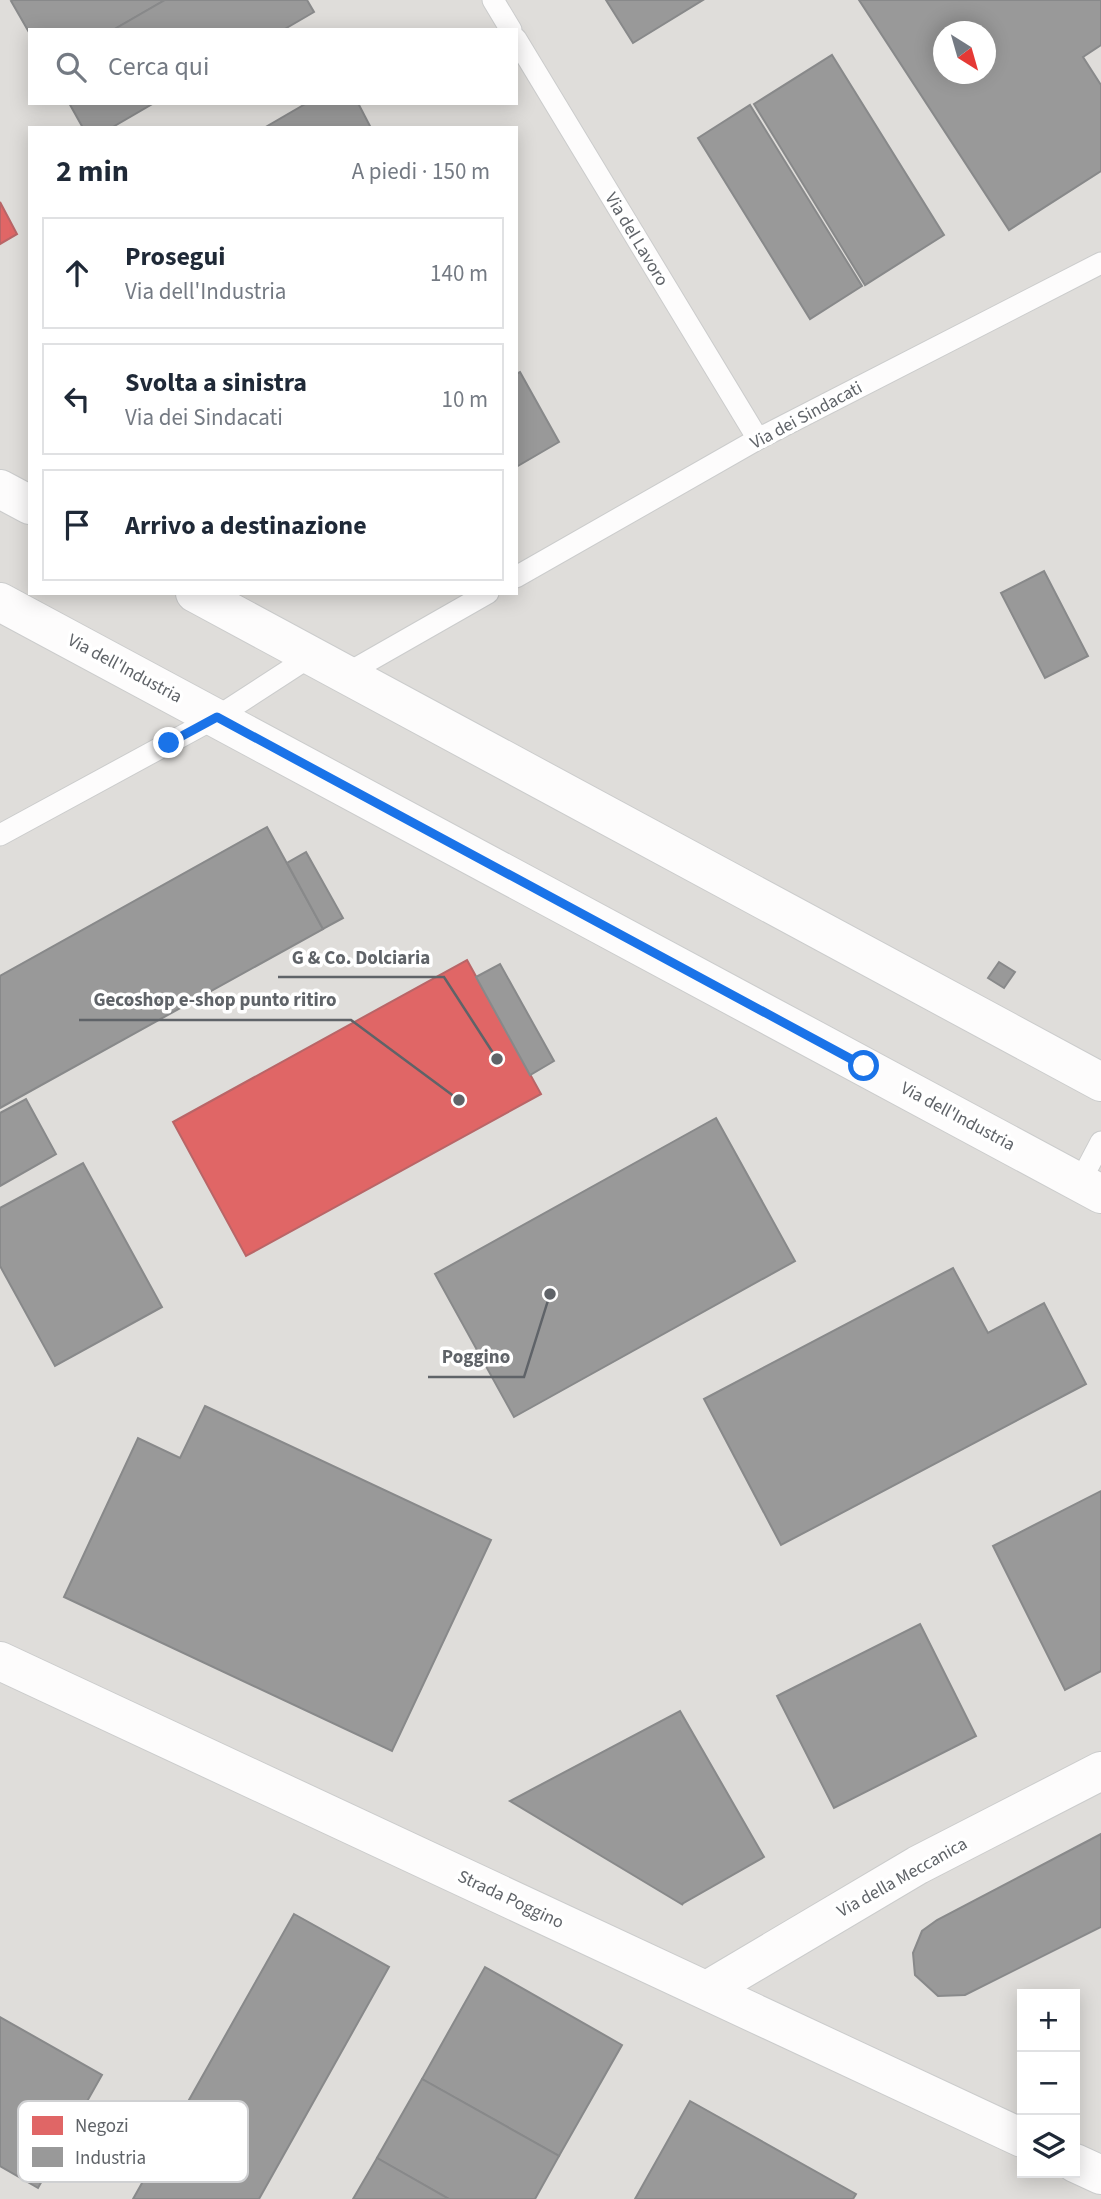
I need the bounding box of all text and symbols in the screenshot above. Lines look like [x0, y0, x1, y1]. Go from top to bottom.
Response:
north arrow [933, 21, 996, 84]
search box [28, 28, 518, 105]
icon: search [52, 48, 90, 86]
text: Cerca qui [108, 48, 209, 85]
text: 2 min [56, 150, 129, 193]
text: A piedi · 150 m [352, 155, 490, 188]
street label: Via del Lavoro [599, 188, 674, 291]
text: Prosegui [125, 238, 225, 275]
icon: ahead [58, 254, 96, 292]
text: 140 m [430, 257, 488, 290]
text: Via dell'Industria [125, 275, 286, 308]
text: Svolta a sinistra [125, 364, 307, 401]
street label: Via dei Sindacati [746, 375, 867, 456]
icon: left [58, 380, 96, 418]
text: 10 m [441, 383, 488, 416]
text: Via dei Sindacati [125, 401, 283, 434]
icon: arrive [58, 506, 96, 544]
text: Arrivo a destinazione [125, 507, 367, 544]
street label: Via dell'Industria [63, 628, 186, 709]
route end [153, 727, 184, 758]
callout: G & Co. Dolciaria [278, 937, 444, 977]
text: G & Co. Dolciaria [292, 945, 430, 972]
callout: Gecoshop e-shop punto ritiro [79, 980, 351, 1020]
text: Gecoshop e-shop punto ritiro [93, 987, 337, 1014]
route start [848, 1050, 879, 1081]
street label: Via dell'Industria [896, 1076, 1019, 1157]
callout: Poggino [428, 1337, 524, 1377]
text: Poggino [442, 1344, 510, 1371]
street label: Via della Meccanica [833, 1831, 972, 1924]
street label: Strada Poggino [454, 1864, 568, 1935]
map controls [1017, 1989, 1080, 2178]
button: + [1017, 1989, 1080, 2052]
button: − [1017, 2052, 1080, 2115]
legend [18, 2101, 248, 2182]
text: Negozi [75, 2113, 129, 2140]
button: layers [1017, 2115, 1080, 2178]
text: Industria [75, 2145, 146, 2172]

